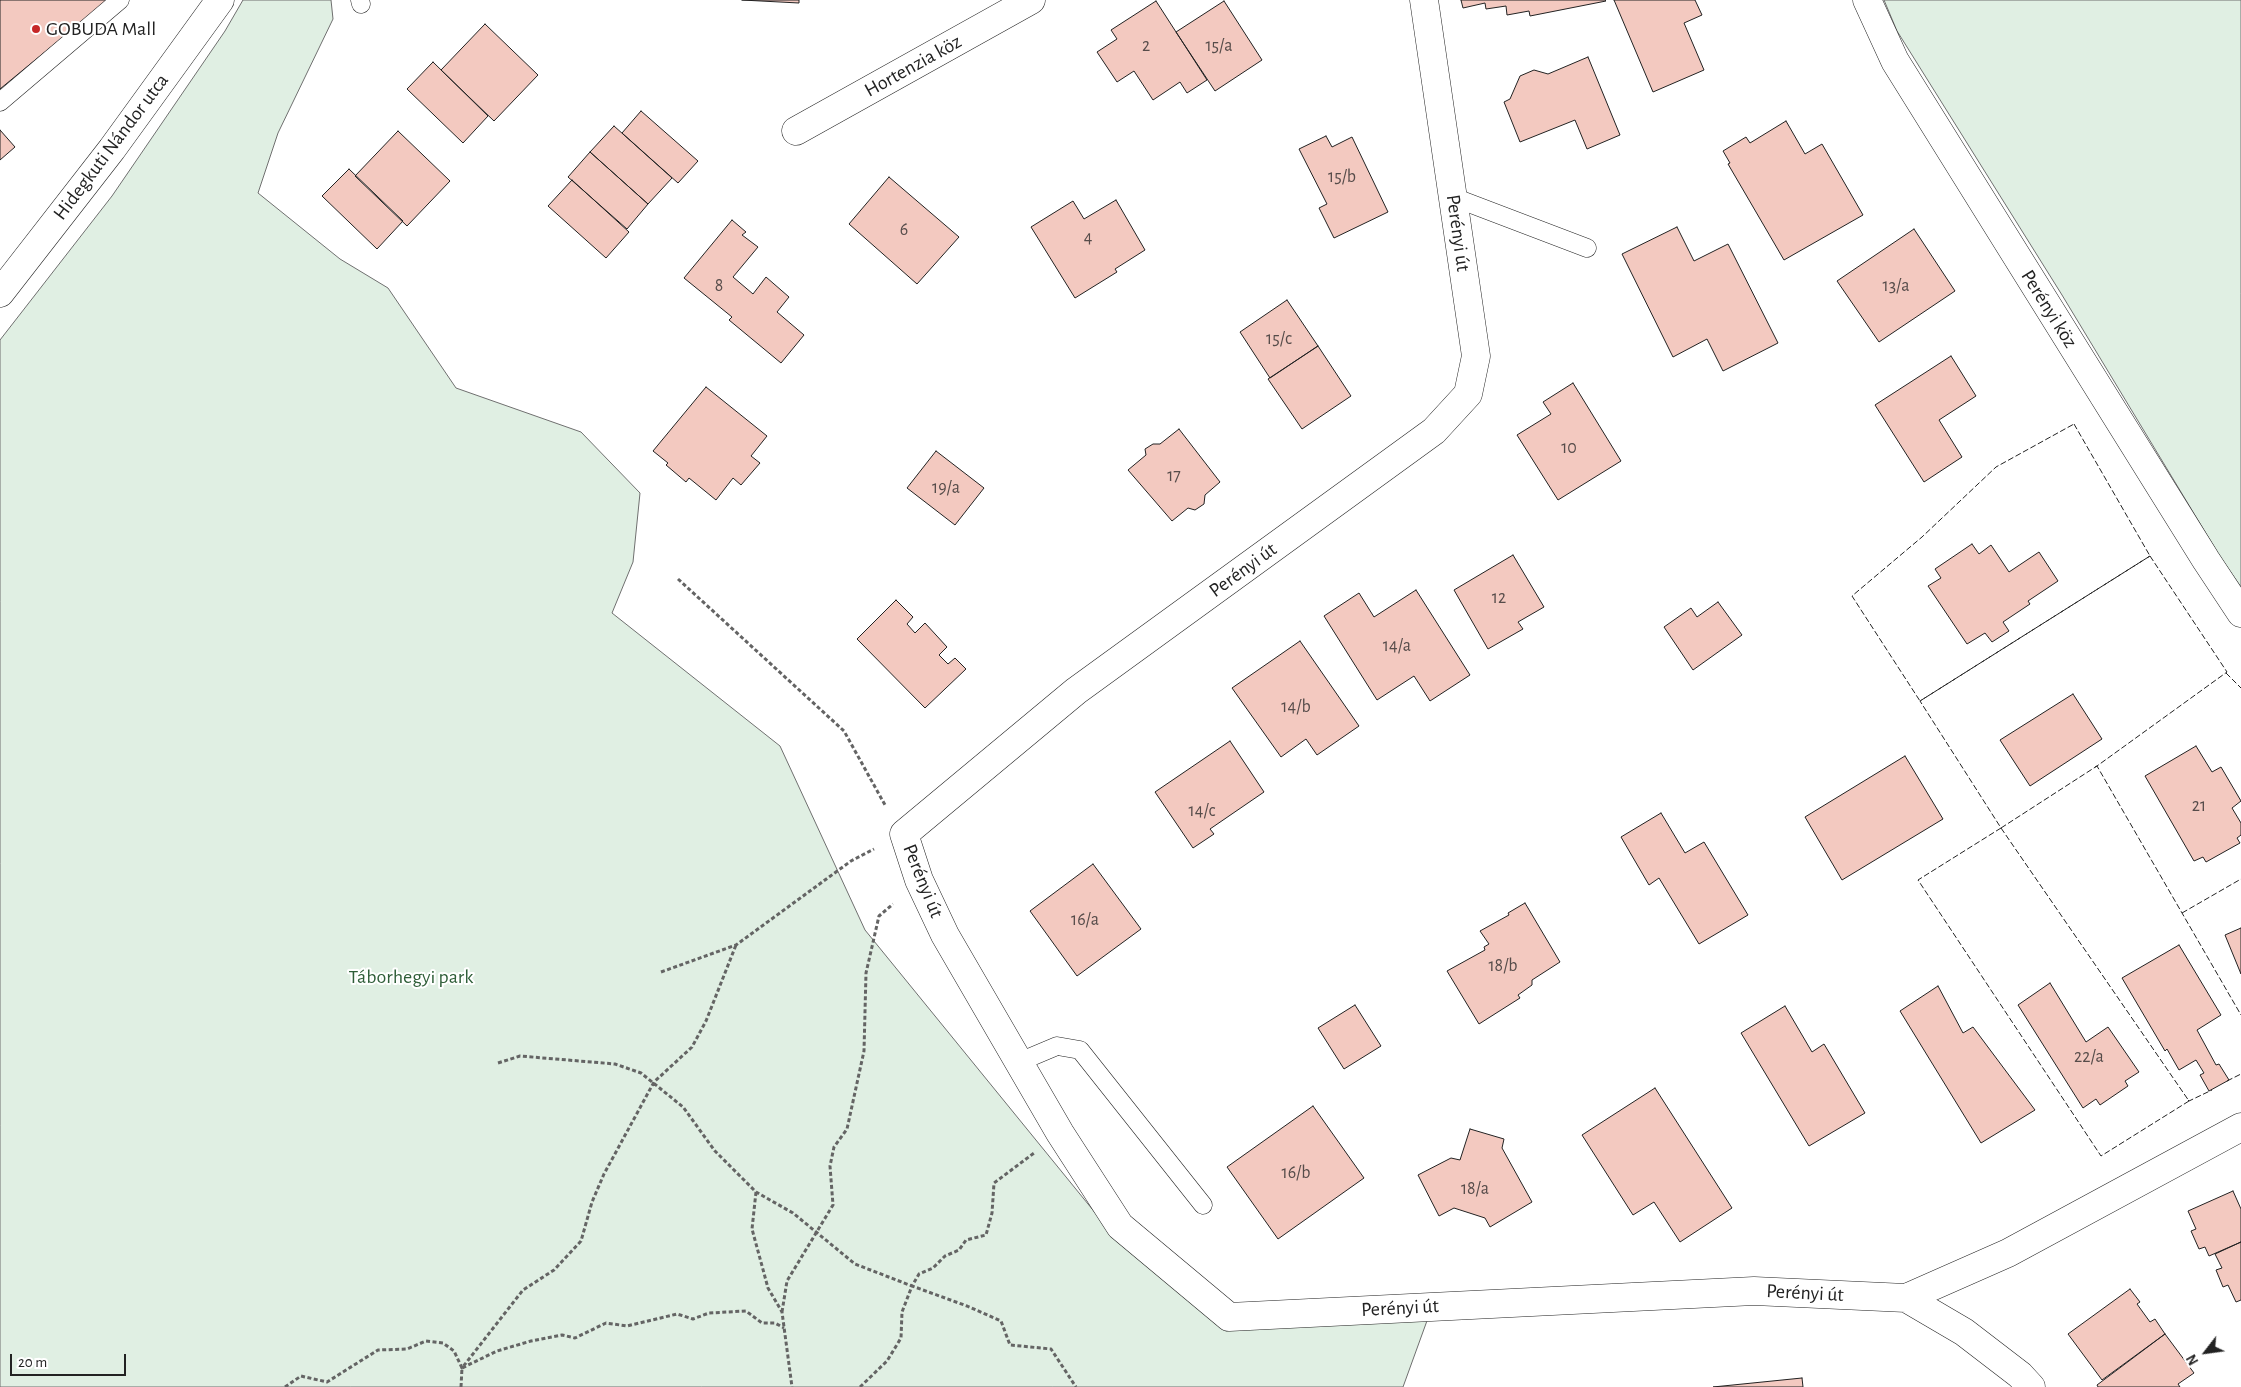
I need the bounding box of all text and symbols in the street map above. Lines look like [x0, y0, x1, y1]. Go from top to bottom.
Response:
place label: GOBUDA Mall [46, 17, 156, 41]
marker: GOBUDA Mall [30, 23, 42, 35]
street label: Hortenzia köz [860, 30, 966, 102]
house number: 2 [1142, 35, 1150, 57]
house number: 15/a [1205, 35, 1233, 57]
street label: Hidegkuti Nándor utca [48, 69, 174, 225]
house number: 15/b [1328, 166, 1356, 188]
street label: Perényi út [1441, 193, 1475, 273]
house number: 6 [900, 219, 908, 241]
house number: 4 [1084, 227, 1092, 249]
street label: Perényi köz [2016, 265, 2082, 353]
house number: 8 [715, 275, 723, 297]
house number: 13/a [1882, 275, 1910, 297]
house number: 15/c [1266, 328, 1292, 350]
house number: 10 [1561, 437, 1577, 459]
house number: 17 [1167, 465, 1181, 487]
house number: 19/a [932, 477, 960, 499]
street label: Perényi út [1205, 537, 1281, 603]
house number: 12 [1492, 587, 1506, 609]
house number: 14/a [1383, 635, 1411, 657]
house number: 14/b [1281, 696, 1311, 718]
house number: 21 [2192, 795, 2206, 817]
house number: 14/c [1189, 800, 1215, 822]
street label: Perényi út [897, 841, 949, 921]
house number: 16/a [1071, 909, 1099, 931]
house number: 18/b [1488, 955, 1518, 977]
park label: Táborhegyi park [349, 965, 473, 989]
house number: 22/a [2074, 1046, 2104, 1068]
house number: 16/b [1281, 1162, 1311, 1184]
house number: 18/a [1461, 1178, 1489, 1200]
street label: Perényi út [1766, 1279, 1844, 1307]
street label: Perényi út [1361, 1294, 1439, 1322]
north arrow [2181, 1327, 2231, 1377]
scale bar [12, 1344, 129, 1376]
text: N [2185, 1352, 2202, 1367]
text: 20 m [18, 1355, 47, 1370]

